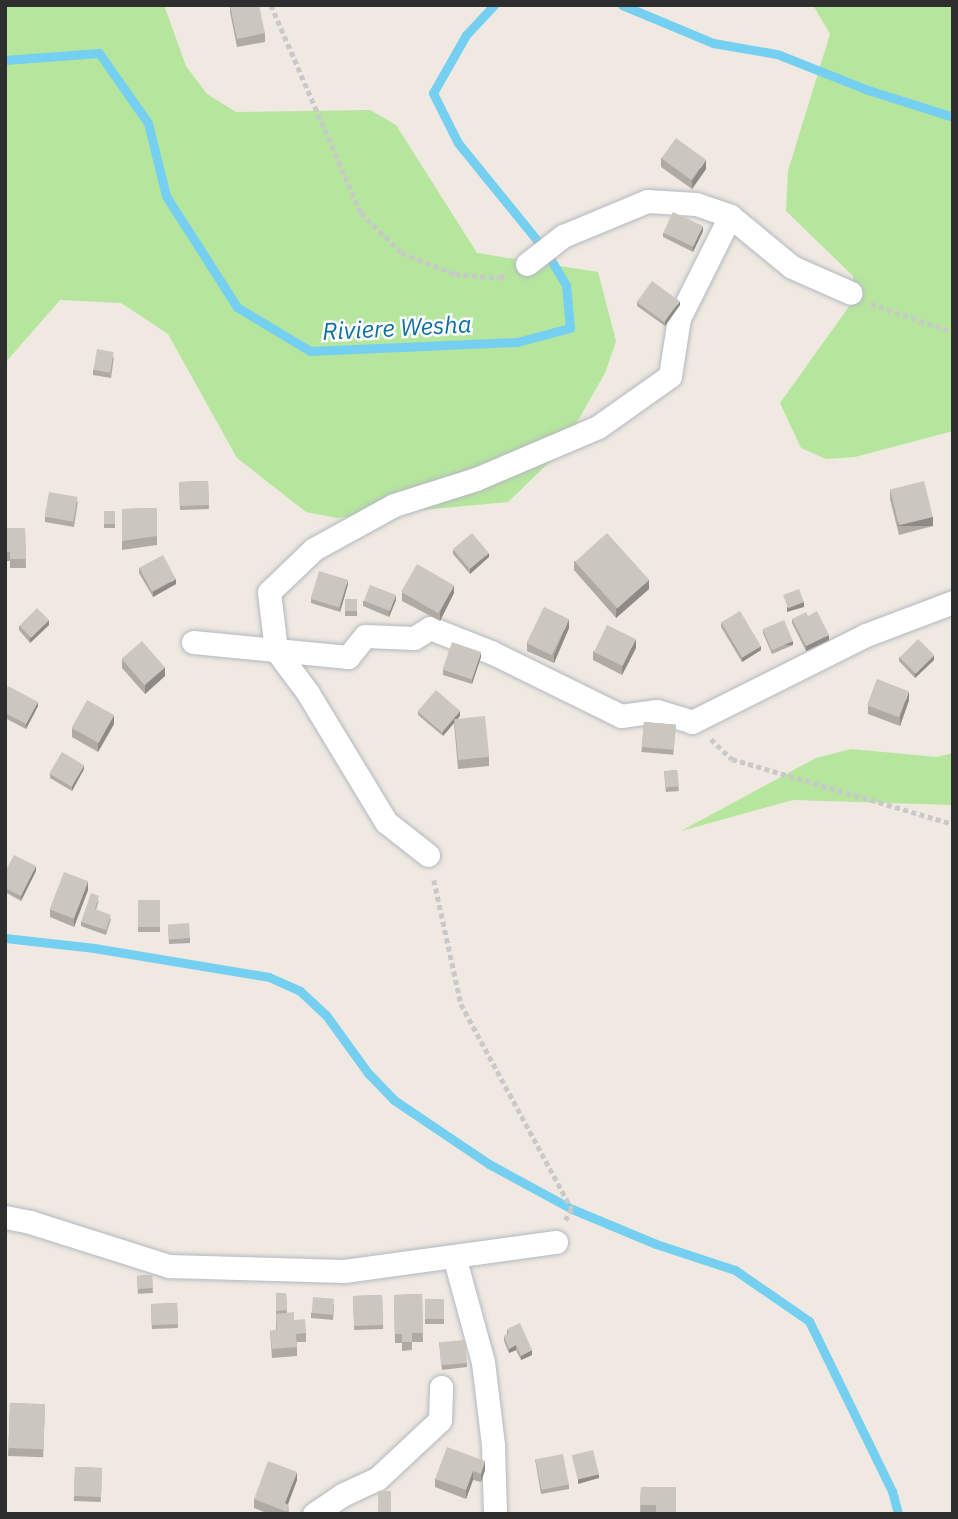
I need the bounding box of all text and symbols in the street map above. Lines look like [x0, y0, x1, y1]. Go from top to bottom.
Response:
water label: Riviere Wesha [322, 310, 472, 346]

